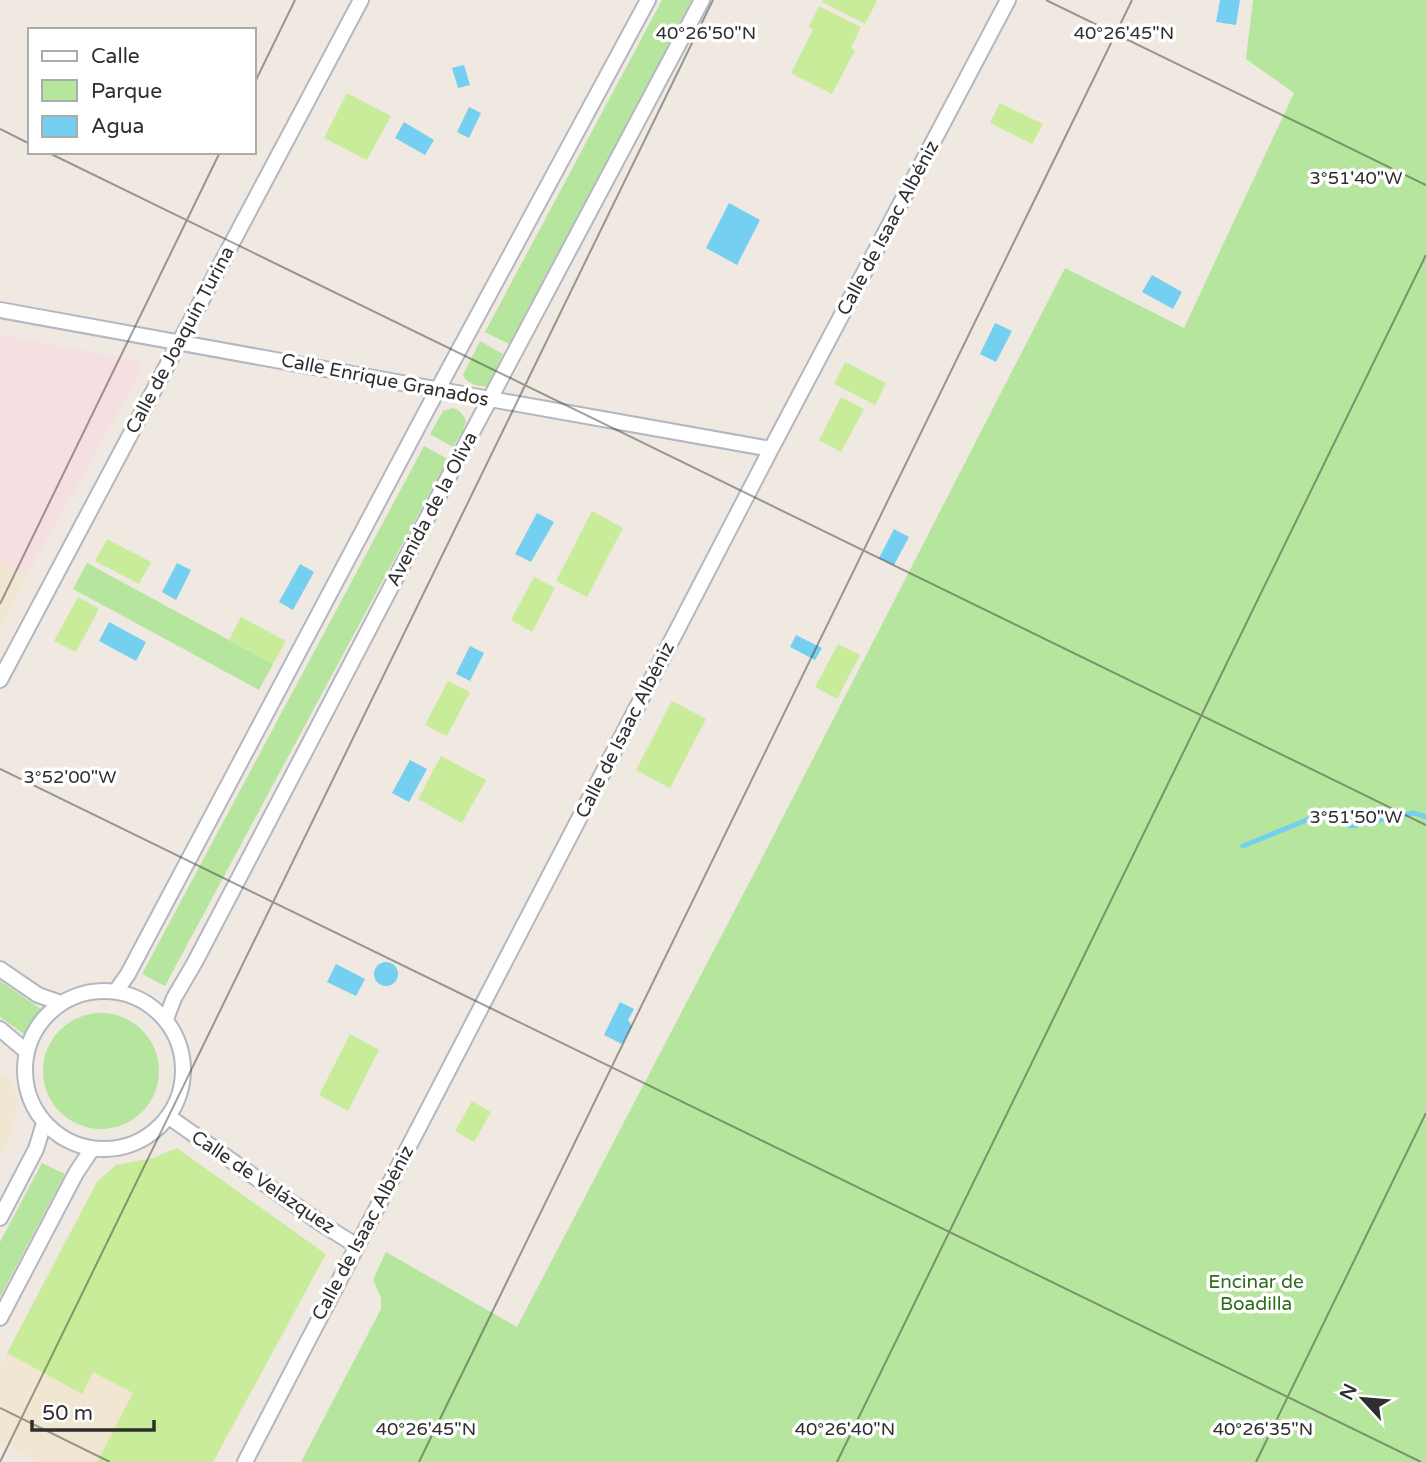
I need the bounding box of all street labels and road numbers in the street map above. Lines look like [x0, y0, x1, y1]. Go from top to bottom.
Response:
street label: Calle de Isaac Albéniz [833, 137, 943, 319]
street label: Calle de Joaquín Turina [121, 243, 239, 437]
street label: Calle Enrique Granados [279, 349, 491, 411]
street label: Avenida de la Oliva [382, 428, 482, 590]
street label: Calle de Isaac Albéniz [571, 638, 679, 822]
street label: Calle de Velázquez [187, 1126, 339, 1238]
street label: Calle de Isaac Albéniz [308, 1142, 418, 1324]

